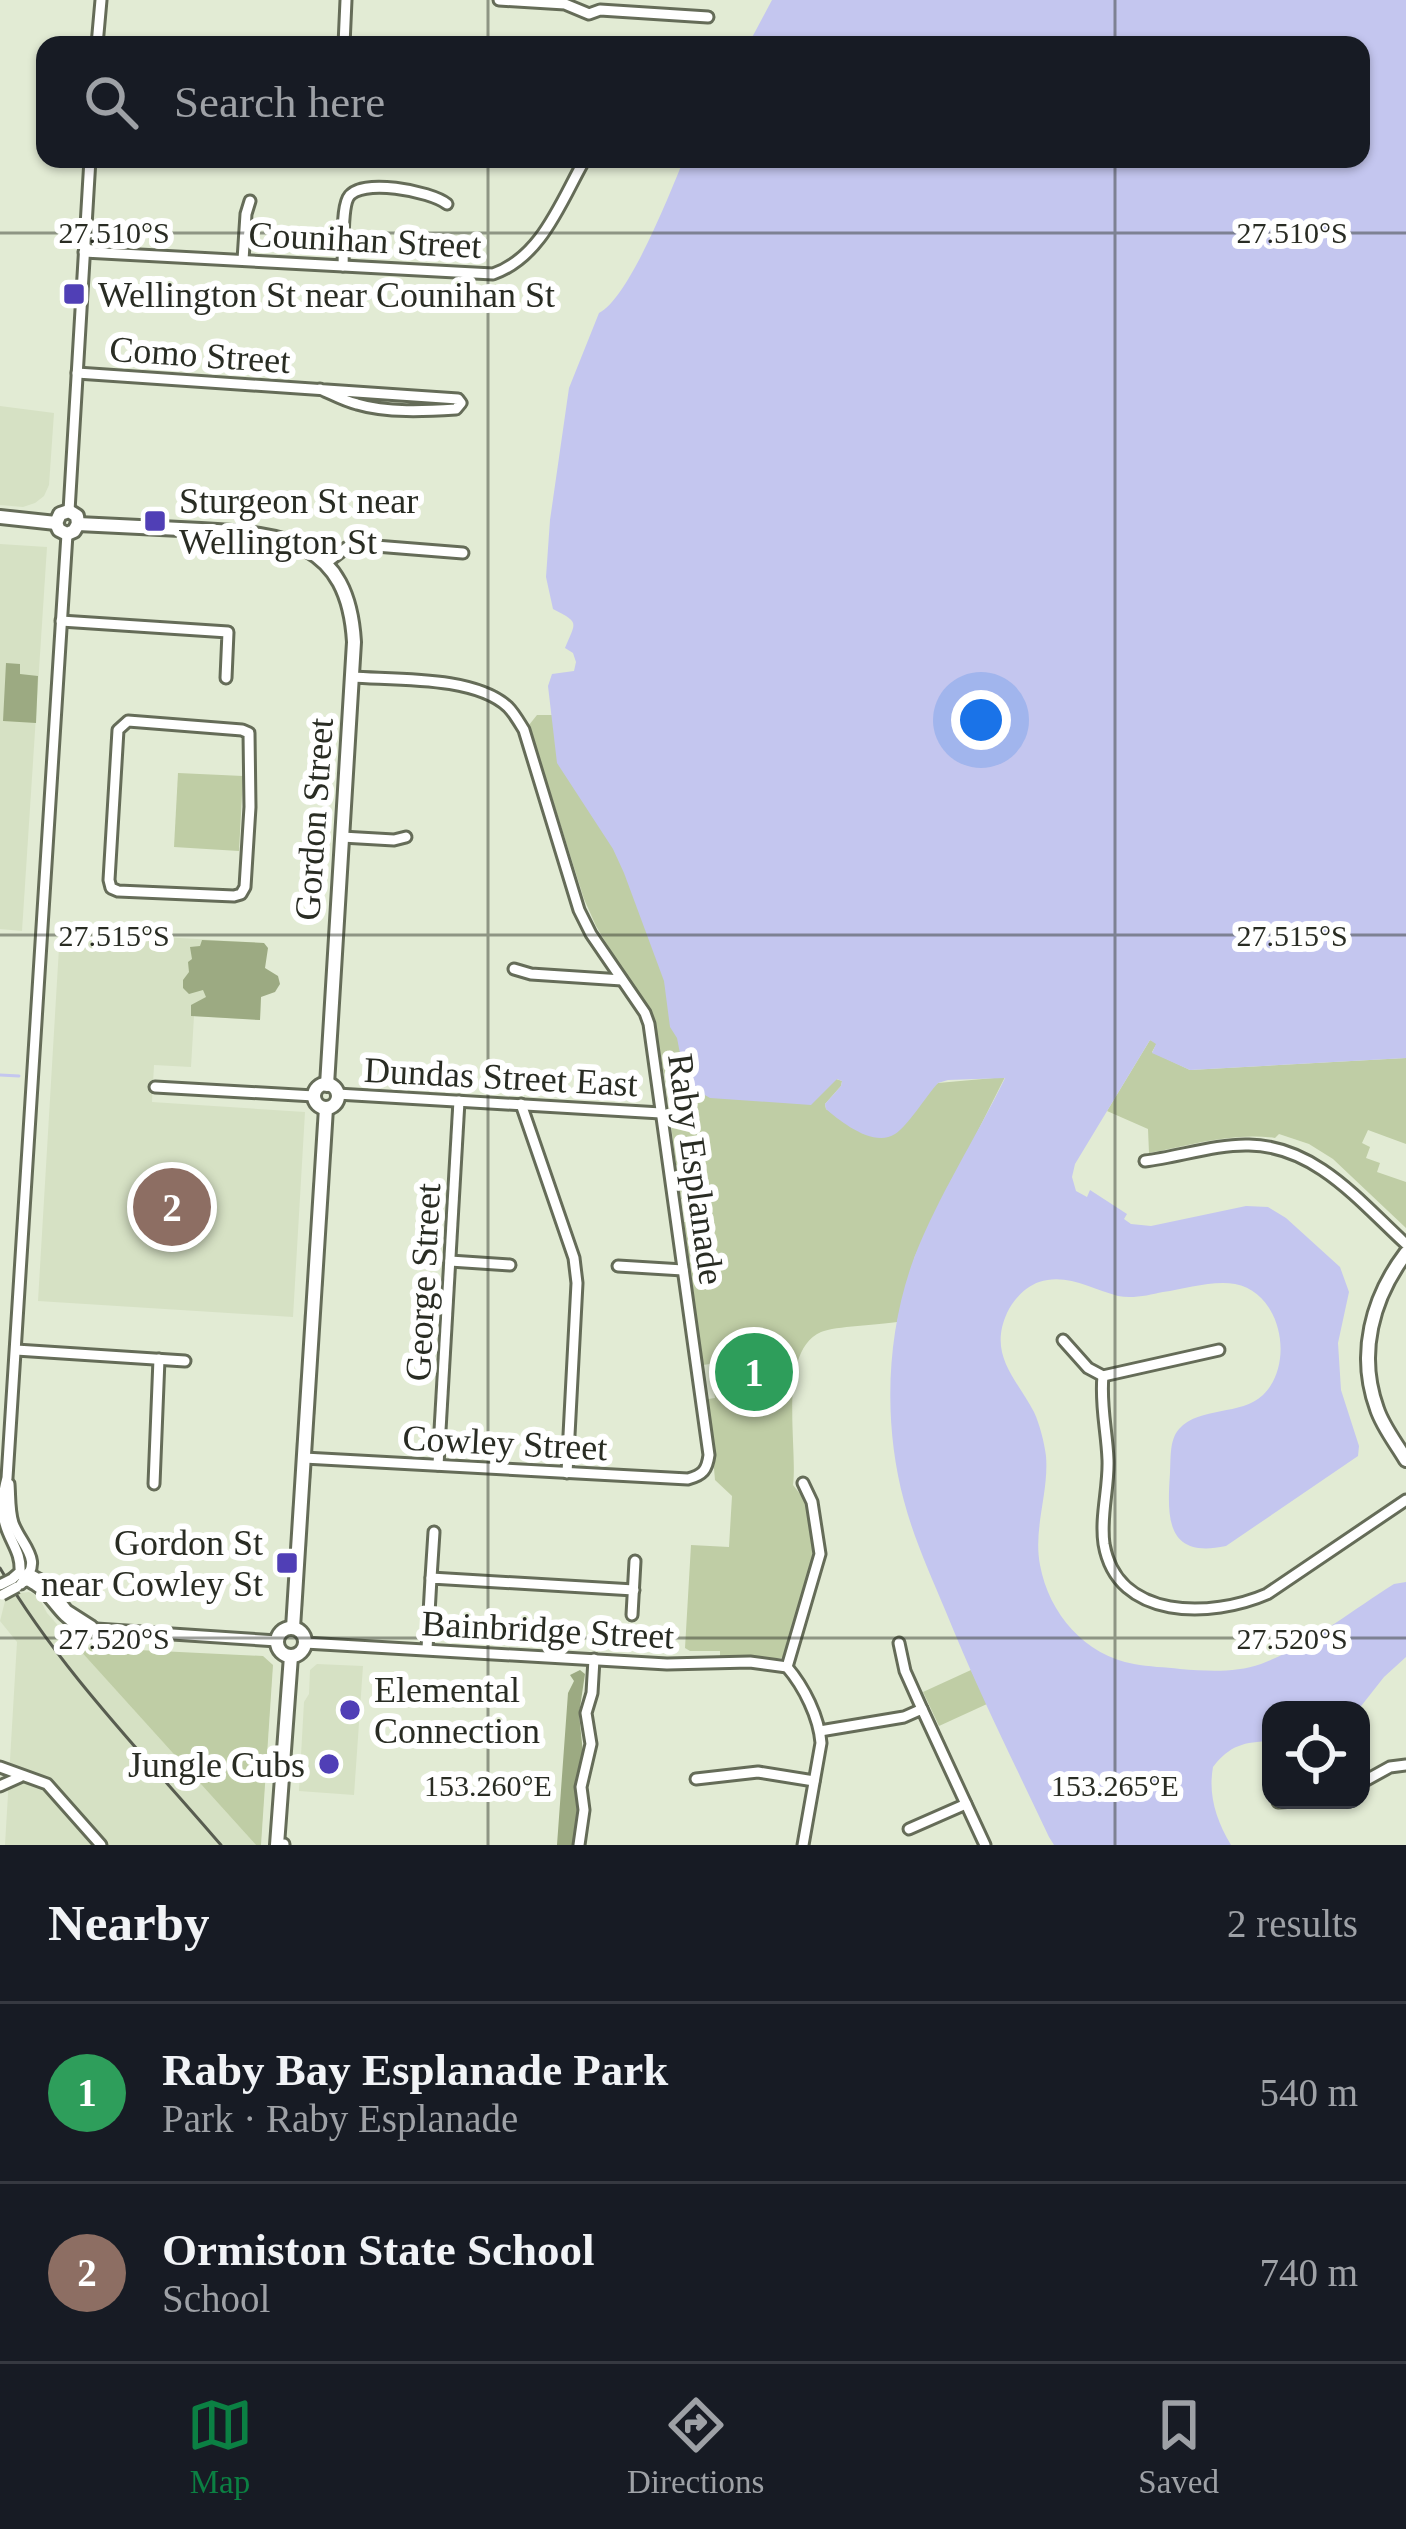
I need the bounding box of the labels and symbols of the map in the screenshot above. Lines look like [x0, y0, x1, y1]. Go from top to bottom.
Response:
street label: Counihan Street [248, 214, 482, 266]
text: 27.510°S [58, 216, 170, 249]
text: 27.510°S [1236, 216, 1348, 249]
place label: Wellington St near Counihan St [98, 275, 555, 315]
marker: Wellington St near Counihan St [61, 281, 87, 307]
street label: Como Street [108, 329, 292, 381]
place label: Sturgeon St near Wellington St [179, 481, 418, 562]
marker: Sturgeon St near Wellington St [142, 508, 168, 534]
your location [951, 690, 1011, 750]
street label: Gordon Street [287, 716, 341, 922]
text: 27.515°S [58, 919, 170, 952]
text: 27.515°S [1236, 919, 1348, 952]
street label: Dundas Street East [363, 1050, 639, 1104]
street label: Raby Esplanade [660, 1051, 732, 1287]
pin: 2 [133, 1162, 211, 1252]
street label: George Street [398, 1182, 448, 1382]
pin: 1 [715, 1327, 793, 1417]
street label: Cowley Street [402, 1418, 608, 1468]
place label: Gordon St near Cowley St [41, 1523, 263, 1604]
marker: Gordon St near Cowley St [274, 1550, 300, 1576]
street label: Bainbridge Street [421, 1603, 675, 1657]
text: 27.520°S [58, 1622, 170, 1655]
text: 27.520°S [1236, 1622, 1348, 1655]
place label: Elemental Connection [374, 1670, 540, 1751]
marker: Elemental Connection [337, 1697, 363, 1723]
place label: Jungle Cubs [128, 1745, 305, 1785]
marker: Jungle Cubs [316, 1751, 342, 1777]
text: 153.260°E [424, 1769, 552, 1802]
text: 153.265°E [1051, 1769, 1179, 1802]

